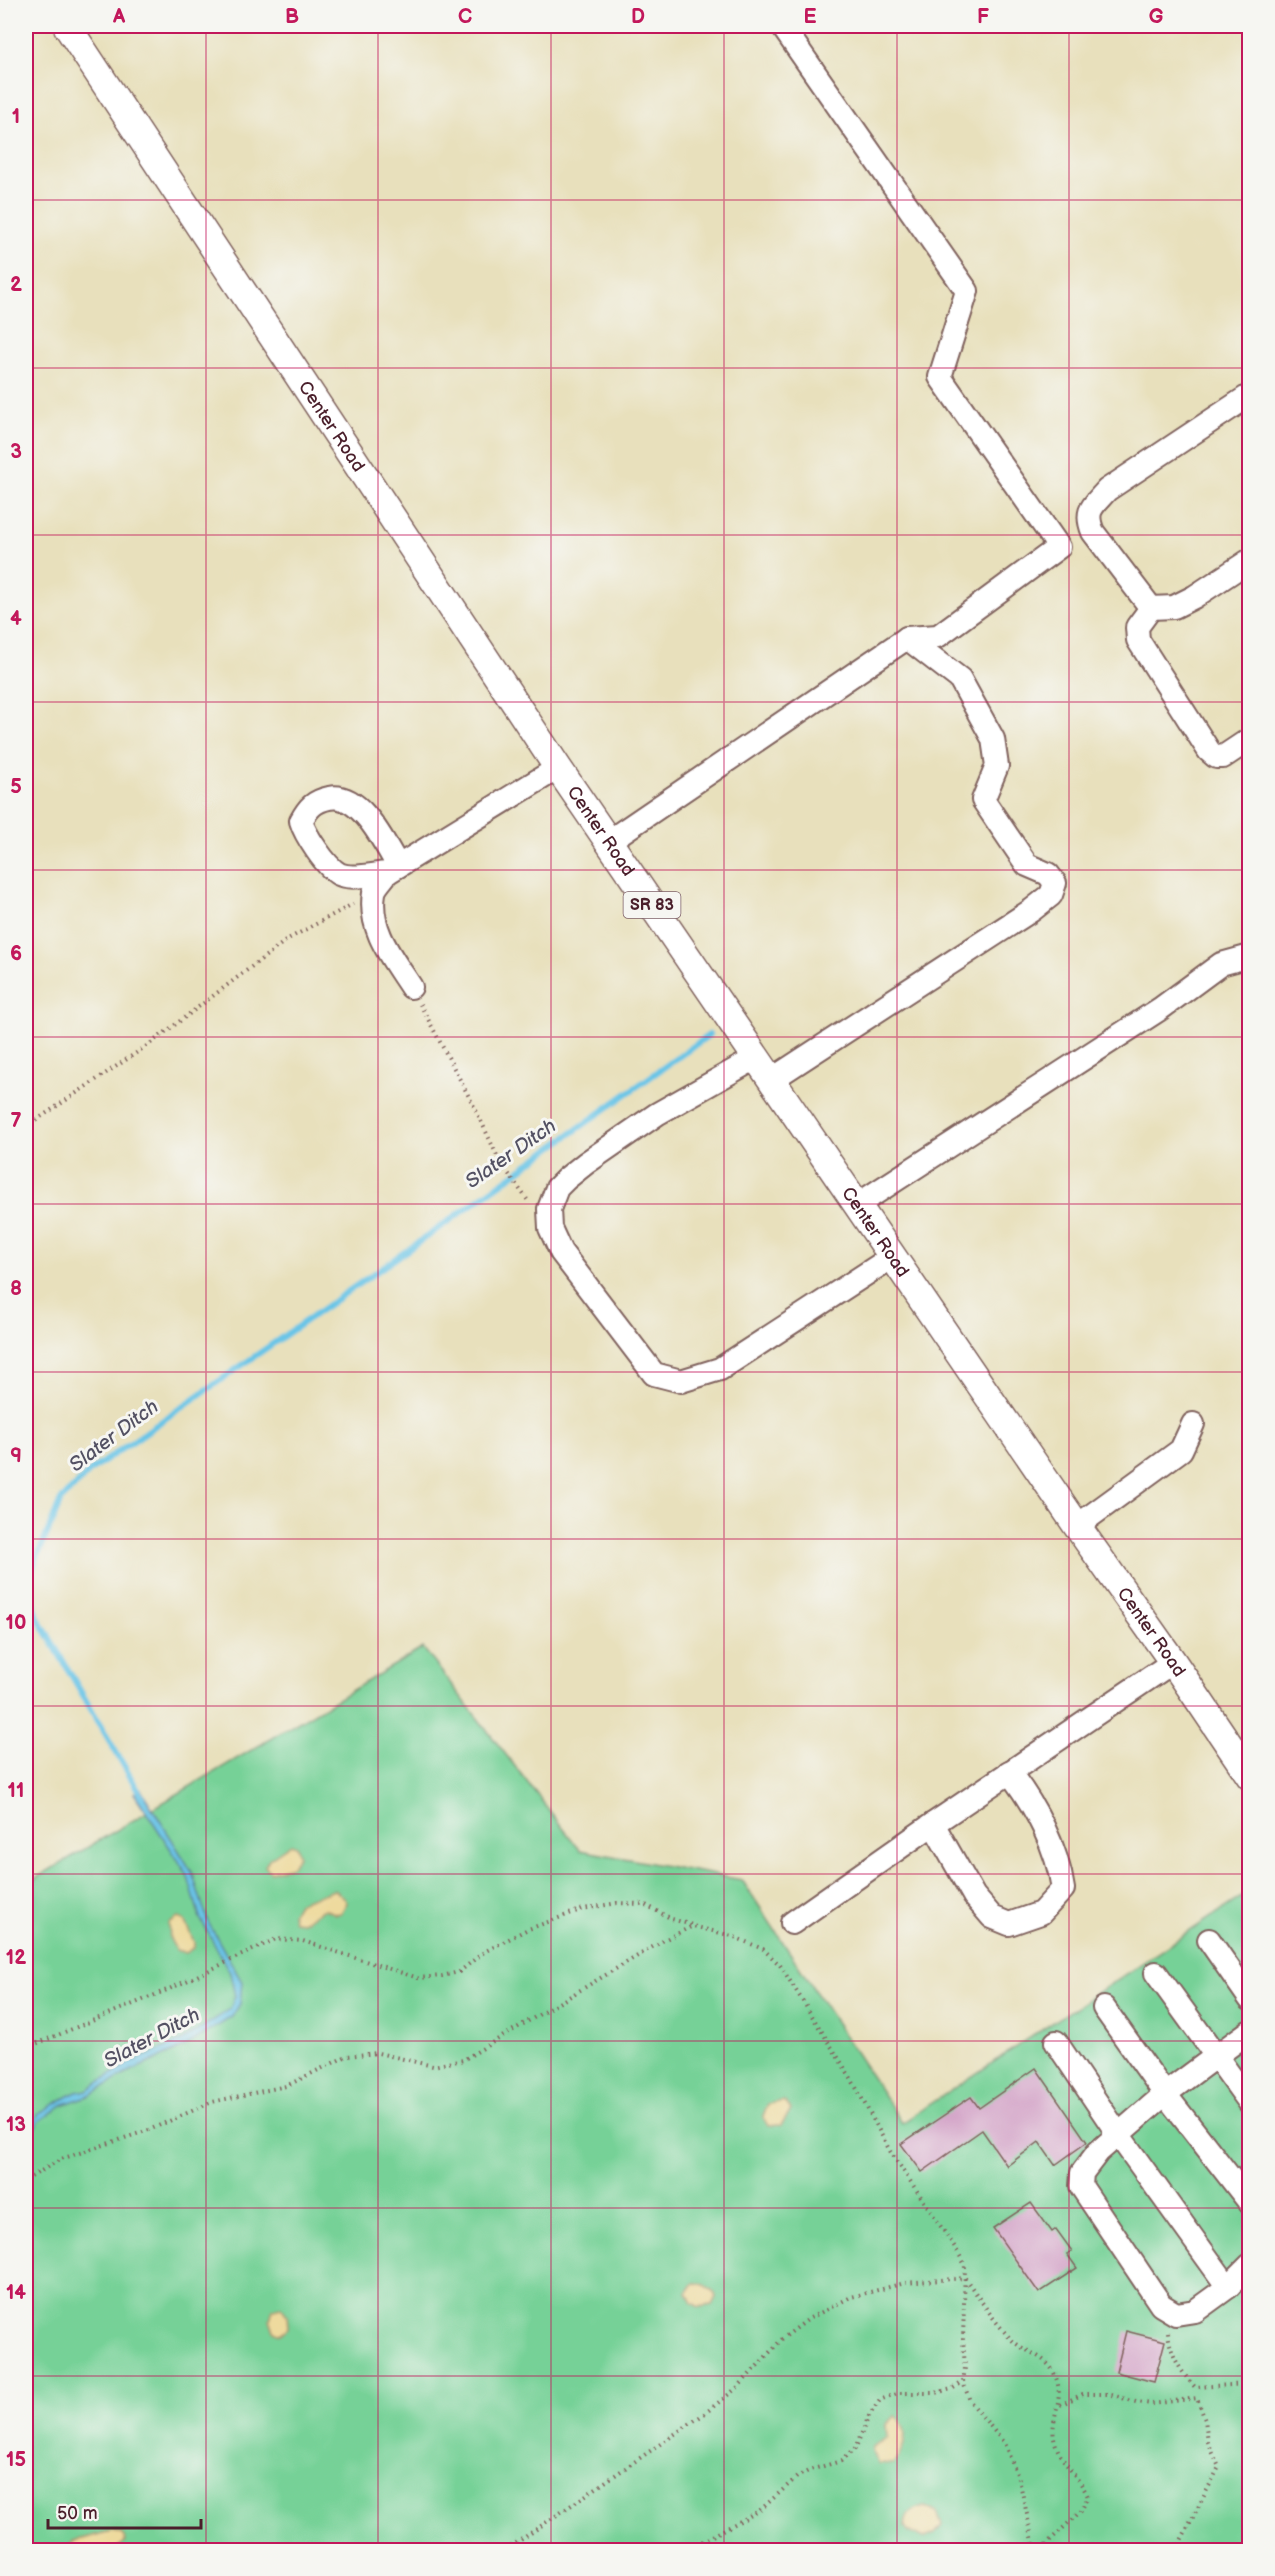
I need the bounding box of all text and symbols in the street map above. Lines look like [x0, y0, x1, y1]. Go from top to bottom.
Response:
text: A [112, 5, 126, 29]
text: B [285, 5, 299, 29]
text: C [458, 5, 472, 29]
text: D [631, 5, 645, 29]
text: E [804, 5, 817, 29]
text: F [977, 5, 989, 29]
text: G [1149, 5, 1164, 29]
text: 1 [12, 105, 20, 129]
text: 2 [10, 273, 22, 297]
street label: Center Road [294, 377, 369, 476]
text: 3 [10, 440, 22, 464]
text: 4 [10, 607, 22, 631]
text: 5 [10, 775, 22, 799]
street label: Center Road [563, 782, 639, 880]
road number: SR 83 [624, 892, 680, 918]
text: 6 [10, 942, 22, 966]
text: 7 [10, 1109, 22, 1133]
water label: Slater Ditch [461, 1114, 561, 1194]
street label: Center Road [838, 1183, 914, 1281]
text: 8 [10, 1277, 22, 1301]
water label: Slater Ditch [65, 1395, 163, 1477]
text: 9 [10, 1444, 22, 1468]
street label: Center Road [1113, 1583, 1190, 1681]
text: 10 [6, 1611, 26, 1635]
text: 11 [8, 1779, 24, 1803]
text: 12 [6, 1946, 26, 1970]
water label: Slater Ditch [100, 2003, 204, 2073]
text: 13 [6, 2113, 26, 2137]
text: 14 [6, 2281, 26, 2305]
text: 15 [6, 2448, 26, 2472]
scale bar [48, 2492, 201, 2530]
text: 50 m [57, 2503, 98, 2524]

